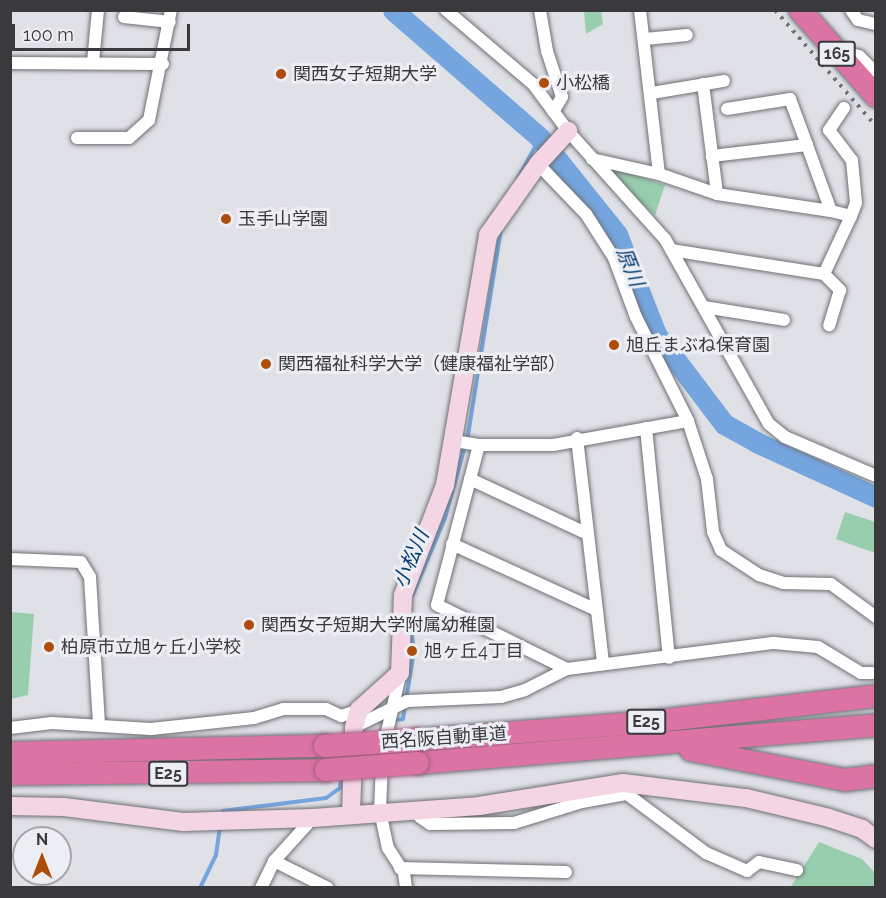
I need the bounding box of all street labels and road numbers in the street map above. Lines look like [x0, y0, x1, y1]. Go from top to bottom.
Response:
road number: 165 [818, 41, 856, 67]
road number: E25 [625, 709, 667, 735]
street label: 西名阪自動車道 [380, 723, 508, 753]
road number: E25 [147, 761, 189, 787]

